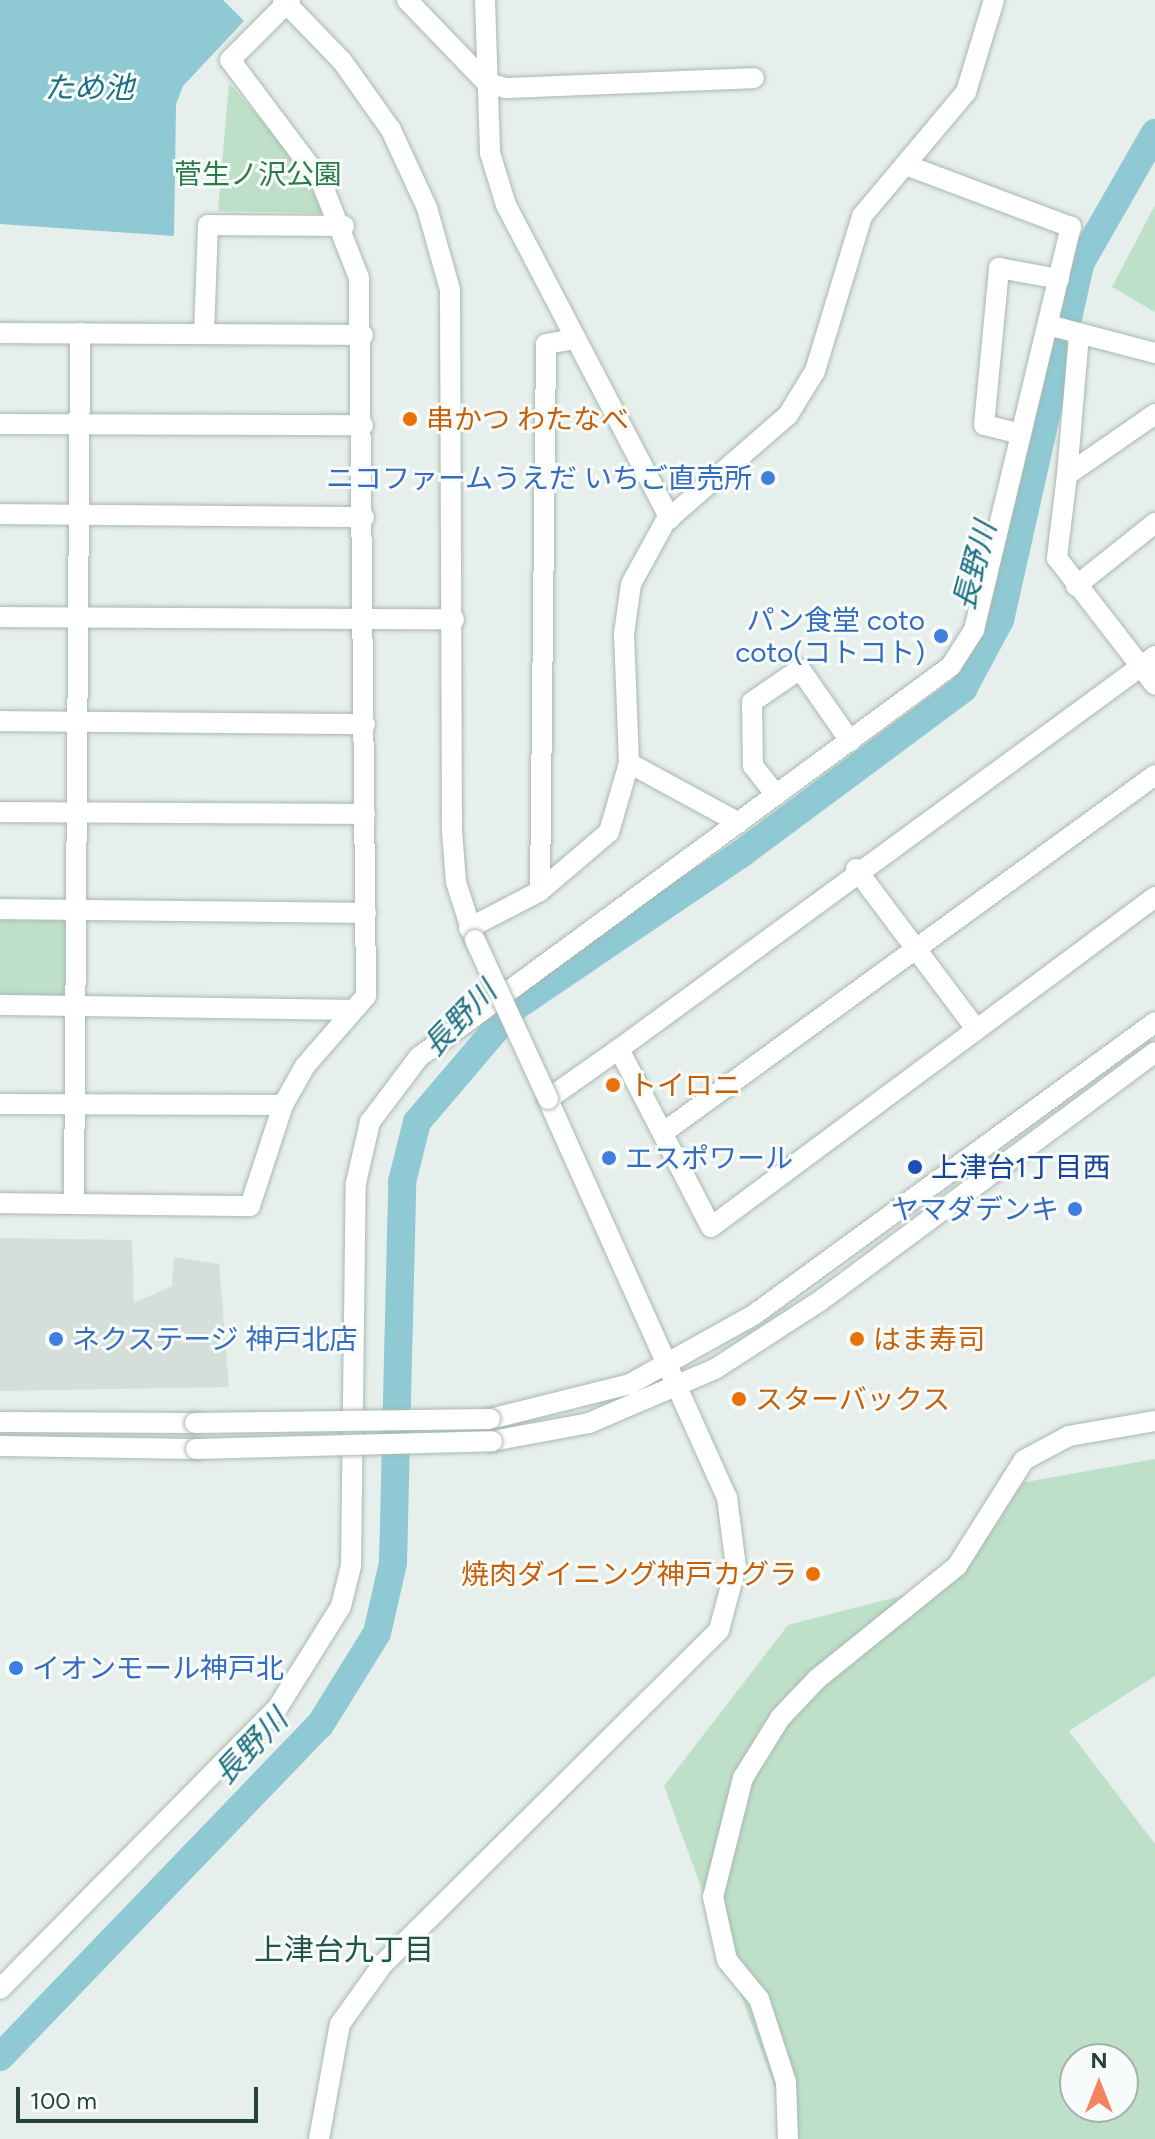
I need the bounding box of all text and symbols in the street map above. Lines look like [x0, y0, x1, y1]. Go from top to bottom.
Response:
water label: ため池 [44, 70, 134, 106]
park label: 菅生ノ沢公園 [174, 157, 342, 191]
place label: 串かつ わたなべ [426, 402, 629, 436]
marker: 串かつ わたなべ [401, 410, 419, 428]
place label: ニコファームうえだ いちご直売所 [325, 461, 752, 495]
marker: ニコファームうえだ いちご直売所 [759, 469, 777, 487]
water label: 長野川 [946, 518, 1004, 614]
place label: パン食堂 coto coto(コトコト) [735, 603, 925, 669]
marker: パン食堂 coto coto(コトコト) [932, 627, 950, 645]
water label: 長野川 [416, 974, 504, 1064]
place label: トイロニ [629, 1068, 741, 1102]
marker: トイロニ [604, 1076, 622, 1094]
place label: エスポワール [625, 1141, 793, 1175]
marker: エスポワール [600, 1149, 618, 1167]
place label: 上津台1丁目西 [931, 1150, 1111, 1184]
marker: 上津台1丁目西 [906, 1158, 924, 1176]
place label: ヤマダデンキ [891, 1192, 1059, 1226]
marker: ヤマダデンキ [1066, 1200, 1084, 1218]
place label: ネクステージ 神戸北店 [72, 1322, 359, 1356]
place label: はま寿司 [873, 1322, 985, 1356]
marker: ネクステージ 神戸北店 [47, 1330, 65, 1348]
marker: はま寿司 [848, 1330, 866, 1348]
place label: スターバックス [755, 1382, 951, 1416]
marker: スターバックス [730, 1390, 748, 1408]
place label: 焼肉ダイニング神戸カグラ [461, 1557, 797, 1591]
marker: 焼肉ダイニング神戸カグラ [804, 1565, 822, 1583]
place label: イオンモール神戸北 [32, 1651, 284, 1685]
marker: イオンモール神戸北 [7, 1659, 25, 1677]
water label: 長野川 [207, 1702, 295, 1792]
district label: 上津台九丁目 [254, 1932, 434, 1968]
north arrow [1059, 2043, 1139, 2123]
text: N [1090, 2047, 1108, 2074]
scale bar [20, 2071, 262, 2121]
text: 100 m [30, 2086, 97, 2115]

